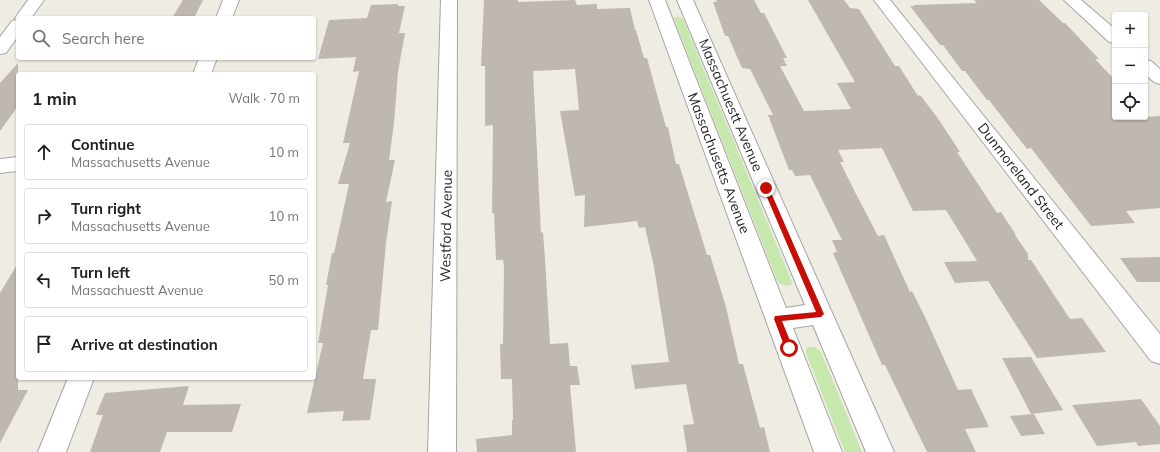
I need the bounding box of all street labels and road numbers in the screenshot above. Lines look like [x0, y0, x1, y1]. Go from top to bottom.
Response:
street label: Massachuestt Avenue [695, 36, 767, 174]
street label: Massachusetts Avenue [684, 90, 754, 236]
street label: Dunmoreland Street [974, 119, 1068, 233]
street label: Westford Avenue [436, 170, 456, 282]

